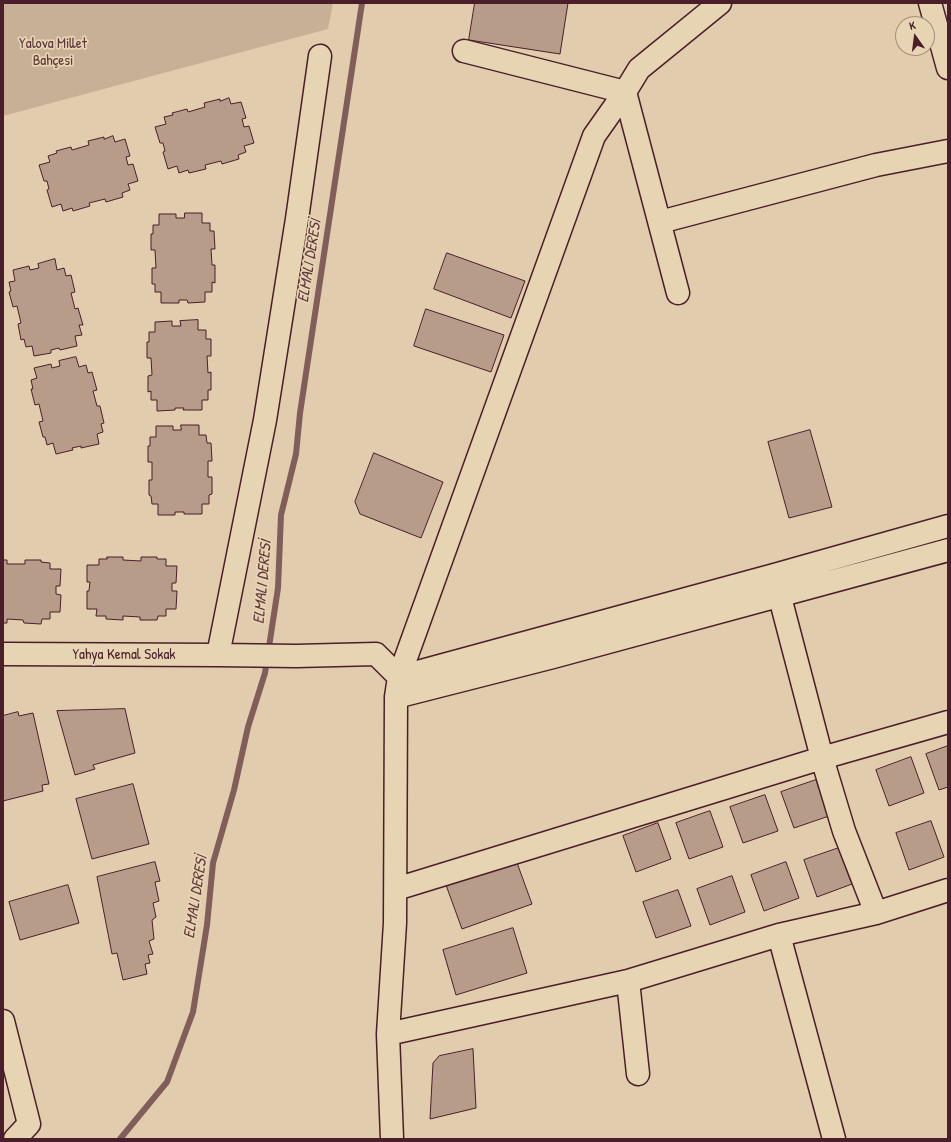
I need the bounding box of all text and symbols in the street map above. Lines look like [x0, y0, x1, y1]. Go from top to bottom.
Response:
north arrow [895, 16, 935, 56]
text: K [908, 18, 917, 33]
park label: Yalova Millet Bahçesi [19, 35, 87, 70]
water label: ELMALI DERESİ [294, 218, 326, 304]
water label: ELMALI DERESİ [250, 539, 276, 625]
street label: Yahya Kemal Sokak [72, 646, 176, 664]
water label: ELMALI DERESİ [180, 854, 212, 940]

